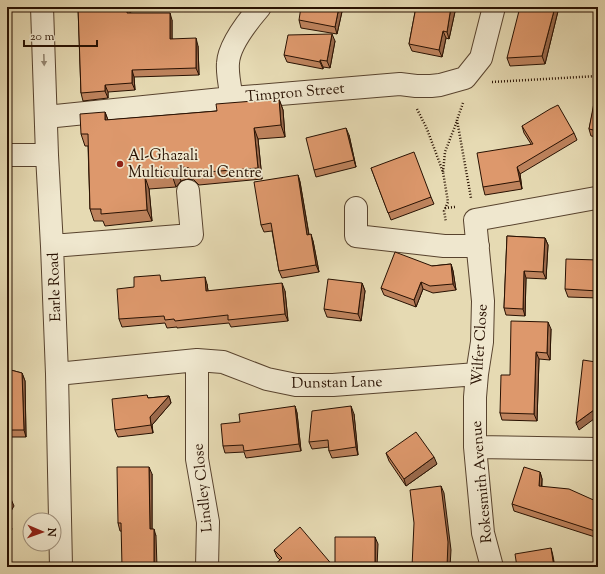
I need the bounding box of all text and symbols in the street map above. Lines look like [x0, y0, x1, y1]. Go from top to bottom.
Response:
scale bar [24, 22, 97, 48]
text: 20 m [30, 28, 55, 46]
one-way arrow [41, 54, 47, 67]
street label: Timpron Street [245, 79, 345, 108]
place label: Al-Ghazali Multicultural Centre [128, 146, 262, 184]
marker: Al-Ghazali Multicultural Centre [115, 159, 125, 169]
street label: Earle Road [44, 251, 67, 322]
street label: Wilfer Close [467, 303, 494, 387]
street label: Dunstan Lane [291, 372, 383, 395]
street label: Rokesmith Avenue [467, 420, 498, 544]
street label: Lindley Close [188, 442, 219, 533]
north arrow [22, 512, 62, 552]
text: N [43, 527, 59, 537]

